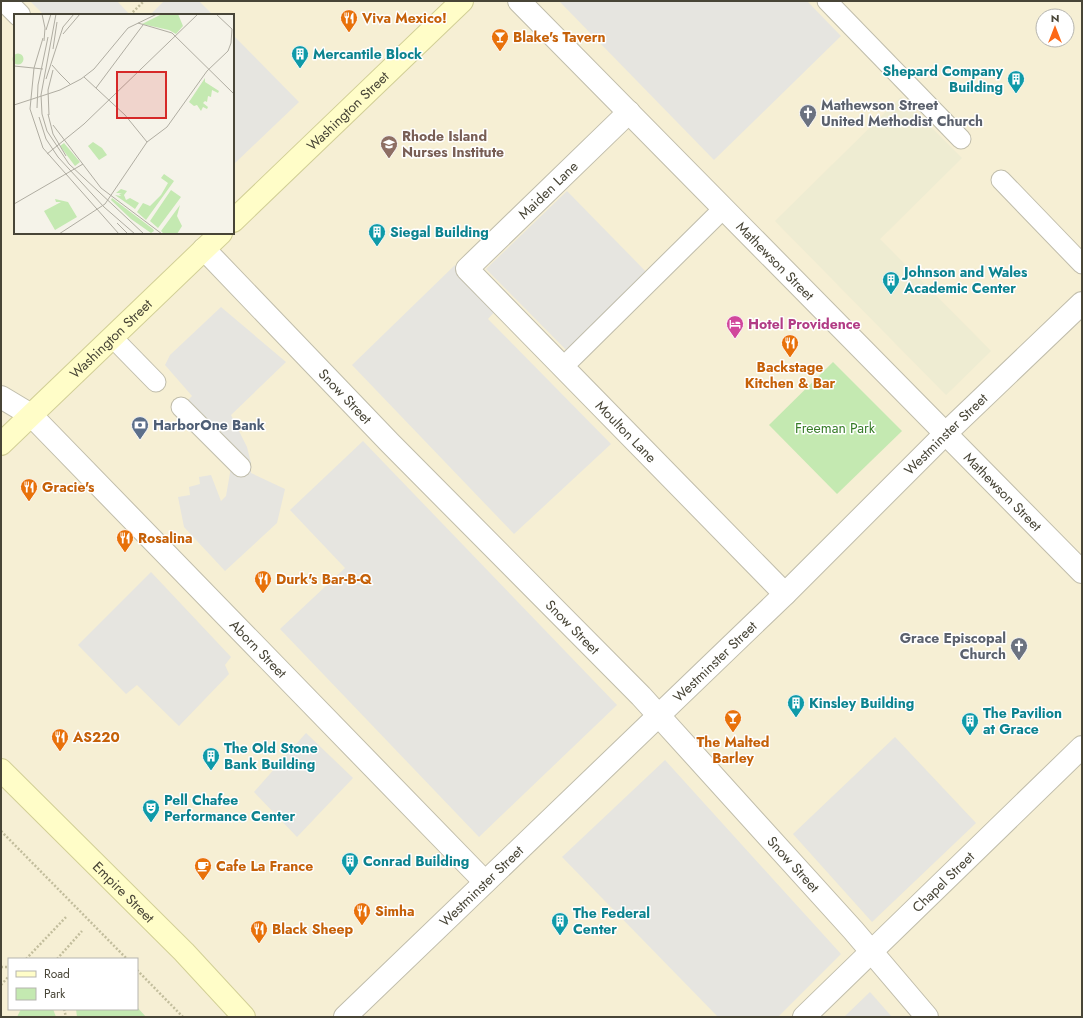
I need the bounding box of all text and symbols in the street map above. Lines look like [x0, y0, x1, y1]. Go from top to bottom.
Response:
restaurant icon: Viva Mexico! [339, 8, 359, 33]
place label: Viva Mexico! [361, 8, 447, 28]
north arrow [1035, 8, 1075, 48]
text: N [1051, 10, 1059, 26]
inset map [14, 14, 234, 234]
bar icon: Blake's Tavern [490, 27, 510, 52]
place label: Blake's Tavern [513, 27, 606, 47]
building icon: Mercantile Block [290, 44, 310, 69]
place label: Mercantile Block [313, 44, 422, 64]
place label: Shepard Company Building [882, 61, 1004, 97]
street label: Washington Street [302, 66, 394, 155]
building icon: Shepard Company Building [1006, 69, 1026, 94]
place label: Mathewson Street United Methodist Church [821, 95, 983, 131]
church icon: Mathewson Street United Methodist Church [798, 103, 818, 128]
place label: Rhode Island Nurses Institute [402, 126, 504, 162]
school or university icon: Rhode Island Nurses Institute [379, 134, 399, 159]
street label: Maiden Lane [514, 156, 582, 224]
street label: Mathewson Street [732, 217, 819, 305]
building icon: Siegal Building [367, 222, 387, 247]
place label: Siegal Building [390, 222, 489, 242]
place label: Johnson and Wales Academic Center [901, 262, 1028, 298]
building icon: Johnson and Wales Academic Center [881, 270, 901, 295]
street label: Washington Street [65, 294, 157, 383]
hotel icon: Hotel Providence [725, 314, 745, 339]
place label: Hotel Providence [748, 314, 861, 334]
restaurant icon: Backstage Kitchen & Bar [780, 333, 800, 358]
place label: Backstage Kitchen & Bar [745, 357, 836, 393]
street label: Snow Street [314, 364, 377, 429]
street label: Westminster Street [899, 388, 992, 480]
street label: Moulton Lane [591, 396, 661, 467]
bank icon: HarborOne Bank [130, 415, 150, 440]
place label: HarborOne Bank [153, 415, 265, 435]
park label: Freeman Park [795, 418, 876, 438]
street label: Mathewson Street [959, 448, 1047, 536]
restaurant icon: Gracie's [19, 477, 39, 502]
place label: Gracie's [42, 477, 95, 497]
restaurant icon: Rosalina [115, 528, 135, 553]
place label: Rosalina [138, 528, 193, 548]
restaurant icon: Durk's Bar-B-Q [253, 569, 273, 594]
place label: Durk's Bar-B-Q [276, 569, 373, 589]
street label: Snow Street [541, 595, 605, 659]
street label: Aborn Street [225, 615, 292, 683]
street label: Westminster Street [668, 616, 762, 707]
place label: Grace Episcopal Church [900, 628, 1006, 664]
church icon: Grace Episcopal Church [1009, 636, 1029, 661]
building icon: Kinsley Building [786, 693, 806, 718]
place label: Kinsley Building [809, 693, 914, 713]
place label: The Pavilion at Grace [983, 703, 1062, 739]
bar icon: The Malted Barley [723, 708, 743, 733]
building icon: The Pavilion at Grace [960, 711, 980, 736]
restaurant icon: AS220 [50, 727, 70, 752]
place label: AS220 [72, 727, 120, 747]
place label: The Malted Barley [697, 732, 769, 768]
place label: The Old Stone Bank Building [224, 738, 318, 774]
building icon: The Old Stone Bank Building [201, 746, 221, 771]
place label: Pell Chafee Performance Center [164, 790, 295, 826]
theatre icon: Pell Chafee Performance Center [141, 798, 161, 823]
street label: Snow Street [763, 832, 825, 897]
street label: Westminster Street [435, 840, 528, 931]
street label: Chapel Street [908, 846, 979, 917]
building icon: Conrad Building [340, 851, 360, 876]
place label: Conrad Building [363, 851, 469, 871]
cafe icon: Cafe La France [193, 856, 213, 881]
place label: Cafe La France [216, 856, 313, 876]
street label: Empire Street [88, 857, 159, 928]
restaurant icon: Simha [352, 901, 372, 926]
place label: Simha [375, 901, 415, 921]
place label: The Federal Center [573, 903, 650, 939]
building icon: The Federal Center [550, 911, 570, 936]
restaurant icon: Black Sheep [249, 919, 269, 944]
place label: Black Sheep [272, 919, 354, 939]
legend [8, 958, 138, 1010]
text: Road [44, 965, 70, 983]
text: Park [44, 985, 66, 1003]

